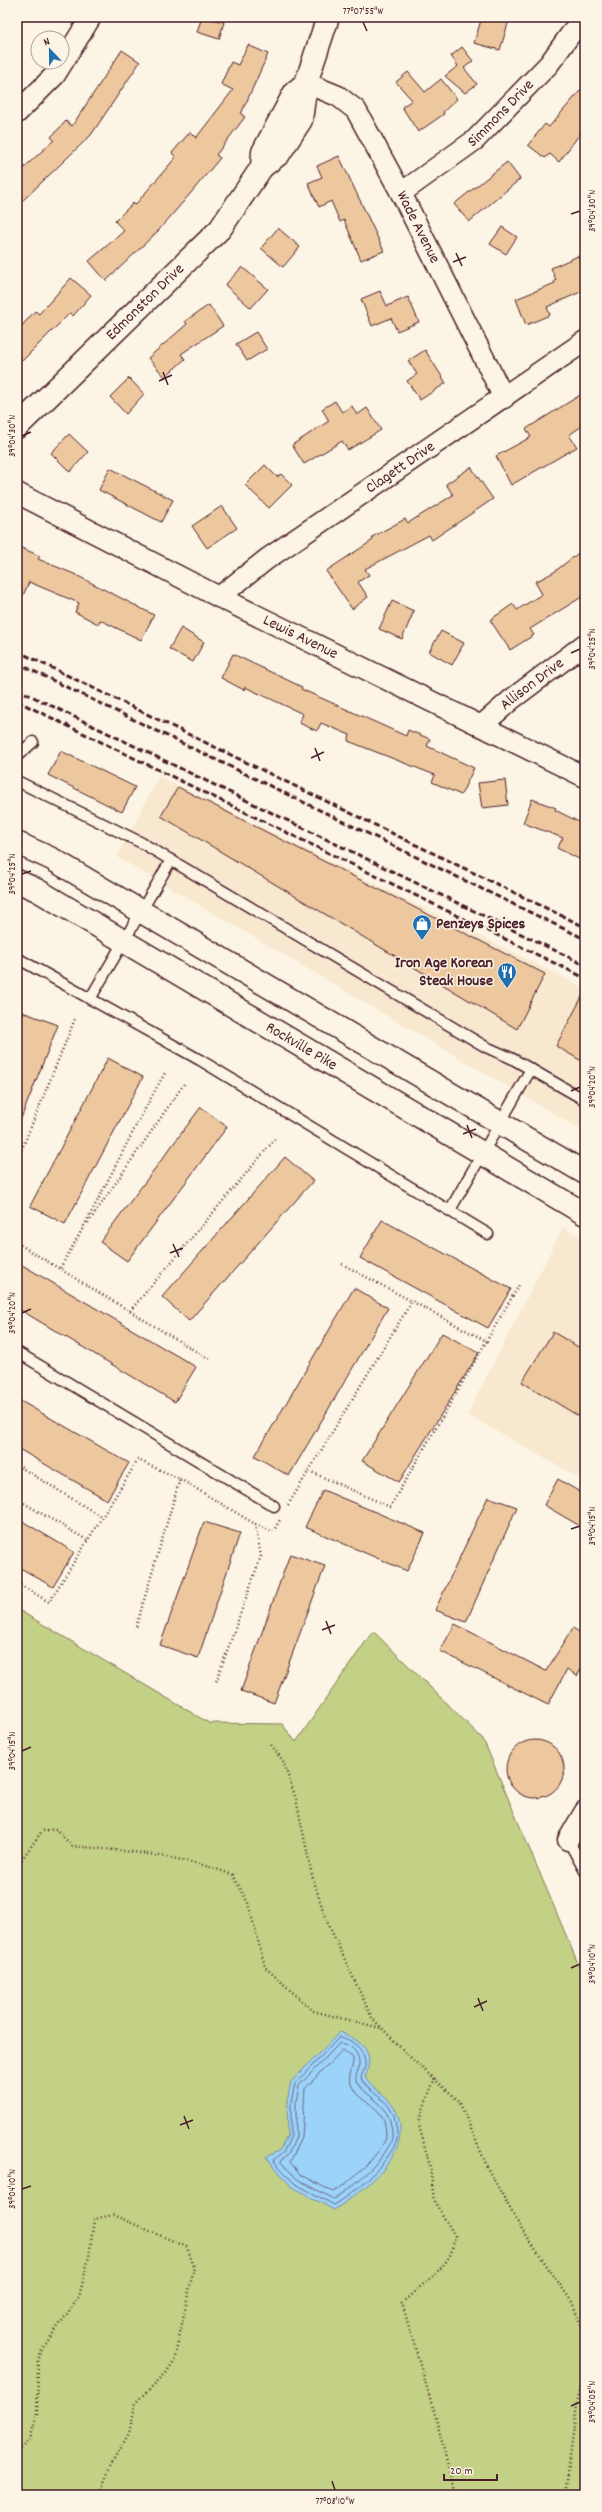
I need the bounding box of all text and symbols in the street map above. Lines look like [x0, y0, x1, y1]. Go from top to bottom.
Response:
text: 77°07'55"W [343, 5, 384, 19]
north arrow [30, 30, 70, 70]
text: N [41, 34, 53, 51]
street label: Simmons Drive [463, 74, 540, 153]
street label: Wade Avenue [390, 187, 446, 268]
text: 39°04'30"N [586, 190, 600, 232]
street label: Edmonston Drive [101, 258, 190, 346]
text: 39°04'30"N [6, 415, 20, 457]
street label: Clagett Drive [361, 436, 440, 500]
street label: Lewis Avenue [259, 609, 342, 665]
text: 39°04'25"N [586, 628, 600, 670]
street label: Allison Drive [495, 652, 569, 716]
text: 39°04'25"N [6, 853, 20, 895]
shop icon: Penzeys Spices [411, 913, 433, 941]
place label: Penzeys Spices [436, 913, 526, 936]
place label: Iron Age Korean Steak House [395, 952, 493, 993]
restaurant icon: Iron Age Korean Steak House [496, 961, 518, 989]
street label: Rockville Pike [261, 1016, 341, 1076]
text: 39°04'20"N [586, 1066, 600, 1108]
text: 39°04'20"N [6, 1292, 20, 1334]
text: 39°04'15"N [586, 1506, 600, 1546]
text: 39°04'15"N [6, 1731, 20, 1771]
text: 39°04'10"N [586, 1944, 600, 1984]
text: 39°04'10"N [6, 2169, 20, 2209]
text: 39°04'05"N [586, 2381, 600, 2423]
scale bar [444, 2456, 497, 2482]
text: 20 m [450, 2463, 473, 2480]
text: 77°08'10"W [315, 2495, 355, 2509]

